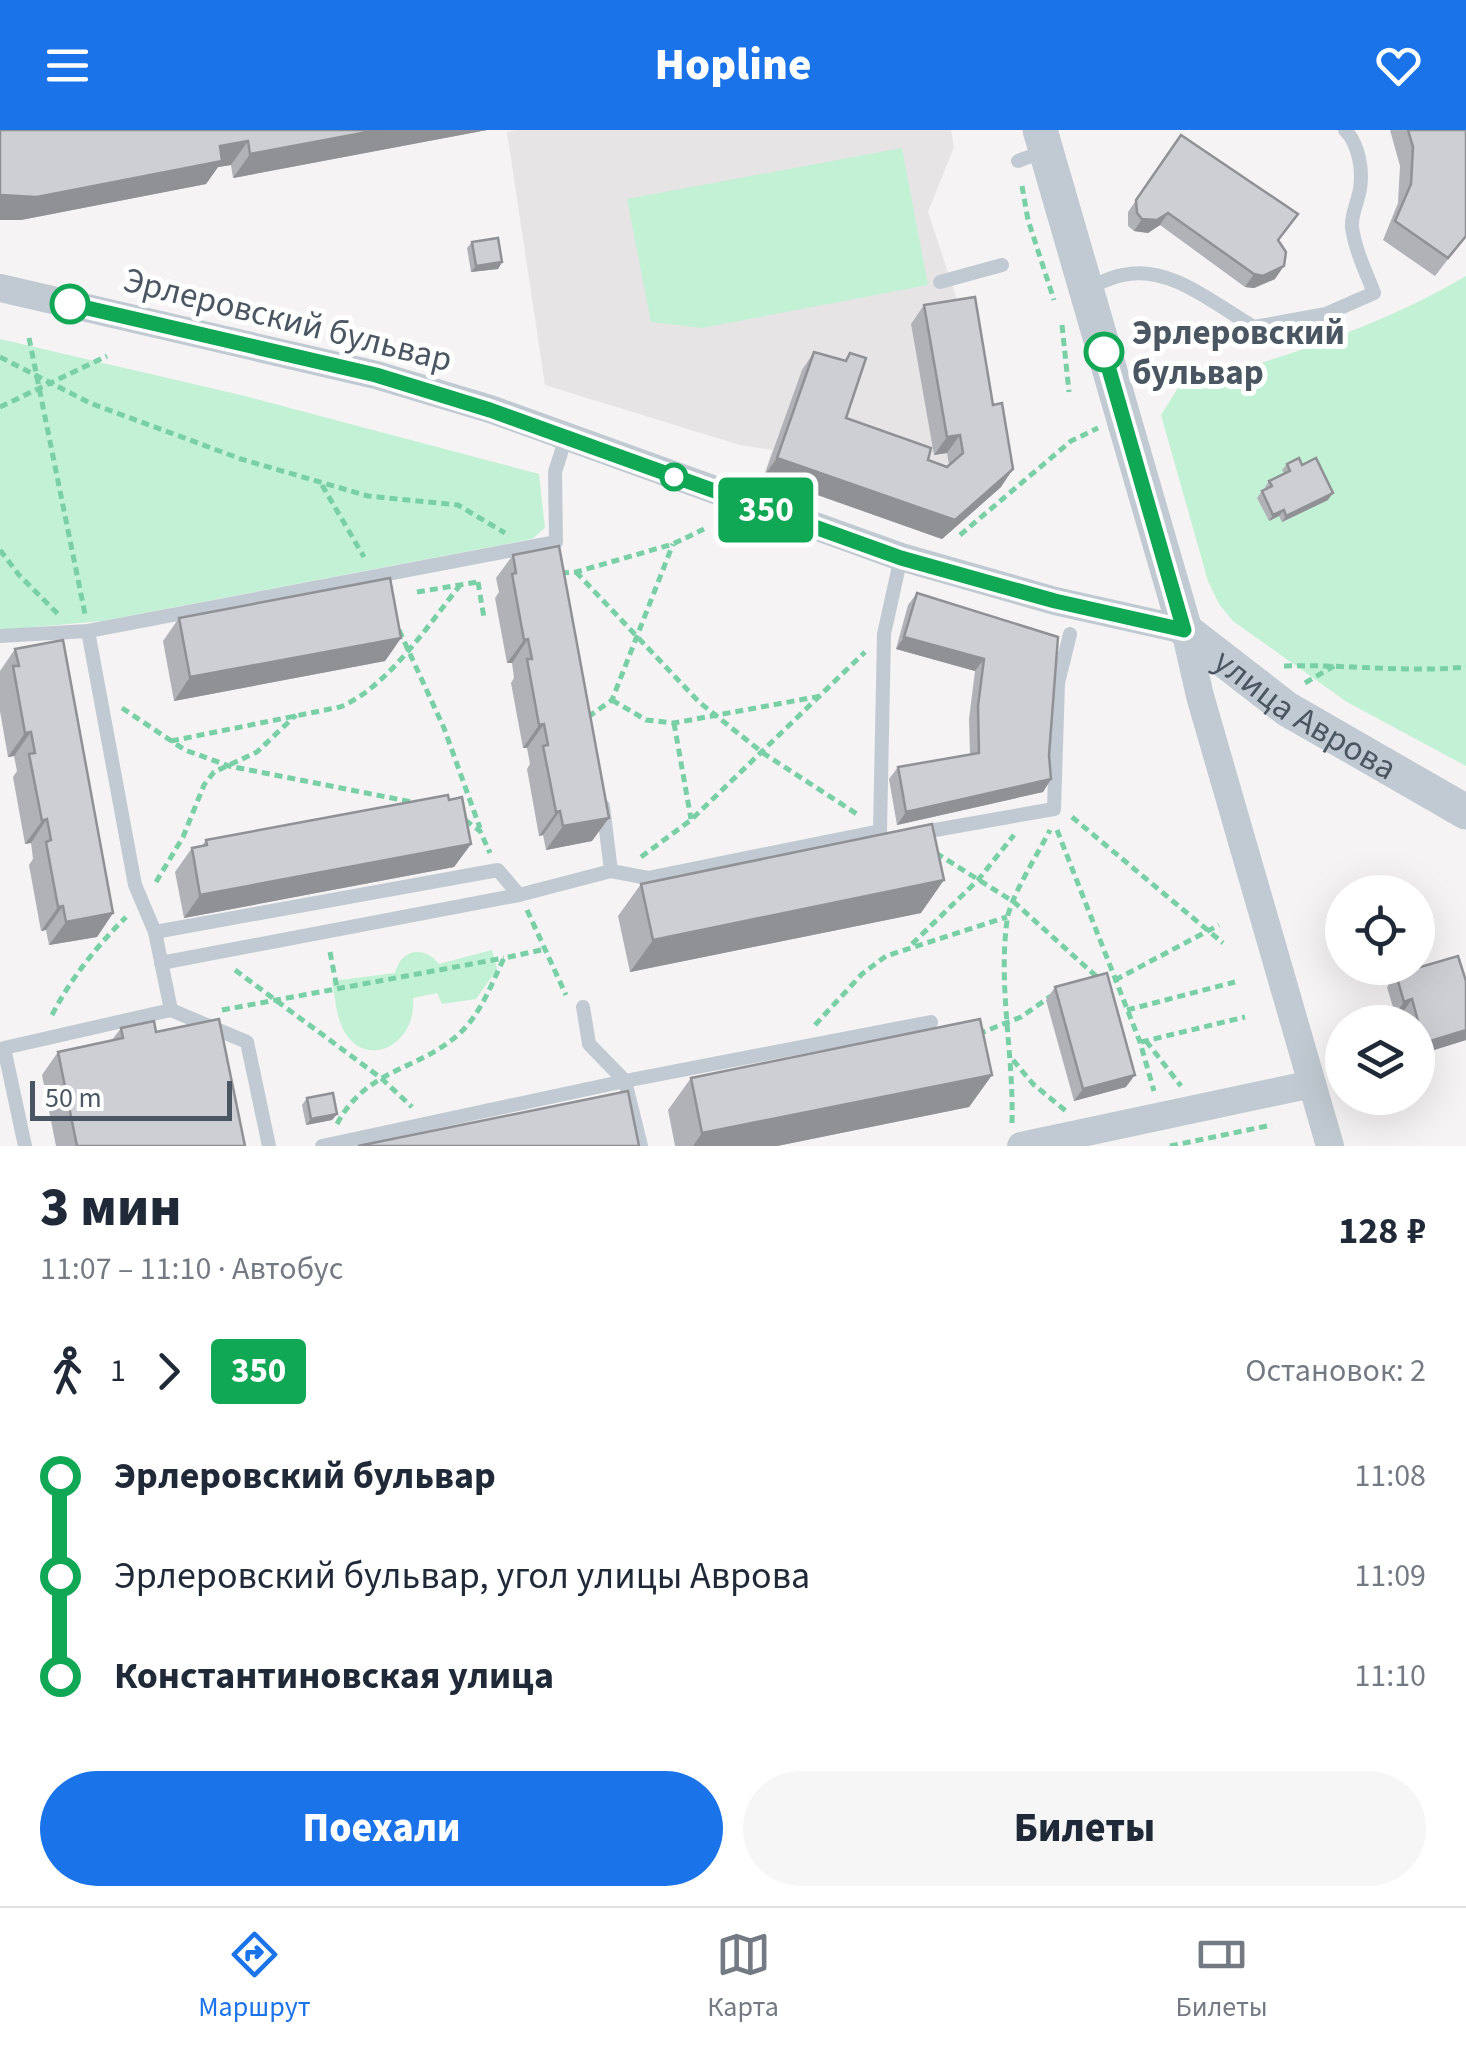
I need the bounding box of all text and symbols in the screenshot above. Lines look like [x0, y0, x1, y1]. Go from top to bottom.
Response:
text: Hopline [655, 33, 811, 97]
icon: menu [40, 38, 95, 93]
icon: heart [1371, 38, 1426, 93]
street label: Эрлеровский бульвар [118, 255, 457, 385]
unlabelled marker [51, 285, 89, 323]
place label: Эрлеровский бульвар [1132, 308, 1345, 398]
marker: Эрлеровский бульвар [1085, 333, 1123, 371]
unlabelled marker [661, 464, 687, 490]
line badge: 350 [708, 478, 824, 542]
text: 350 [738, 485, 794, 535]
street label: улица Аврова [1203, 637, 1406, 793]
map controls [1325, 875, 1435, 1115]
button: locate [1325, 875, 1435, 985]
button: layers [1325, 1005, 1435, 1115]
scale bar [30, 1076, 232, 1120]
text: 50 m [45, 1078, 102, 1118]
text: 3 мин [40, 1169, 181, 1247]
text: 128 ₽ [1338, 1204, 1426, 1258]
text: 11:07 – 11:10 · Автобус [40, 1246, 343, 1292]
icon: walk [40, 1344, 95, 1399]
icon: forward [141, 1344, 196, 1399]
text: 350 [231, 1346, 286, 1396]
text: 1 [110, 1348, 126, 1394]
text: Остановок: 2 [1245, 1348, 1426, 1394]
text: Эрлеровский бульвар [114, 1449, 496, 1503]
text: 11:08 [1354, 1453, 1426, 1499]
text: Эрлеровский бульвар, угол улицы Аврова [114, 1549, 810, 1603]
text: 11:09 [1354, 1553, 1426, 1599]
text: Константиновская улица [114, 1649, 554, 1703]
text: 11:10 [1354, 1653, 1426, 1699]
button: Поехали [40, 1771, 723, 1886]
button: Билеты [743, 1771, 1426, 1886]
tab: Маршрут [198, 1927, 311, 2027]
tab: Карта [707, 1927, 779, 2027]
tab: Билеты [1175, 1927, 1268, 2027]

